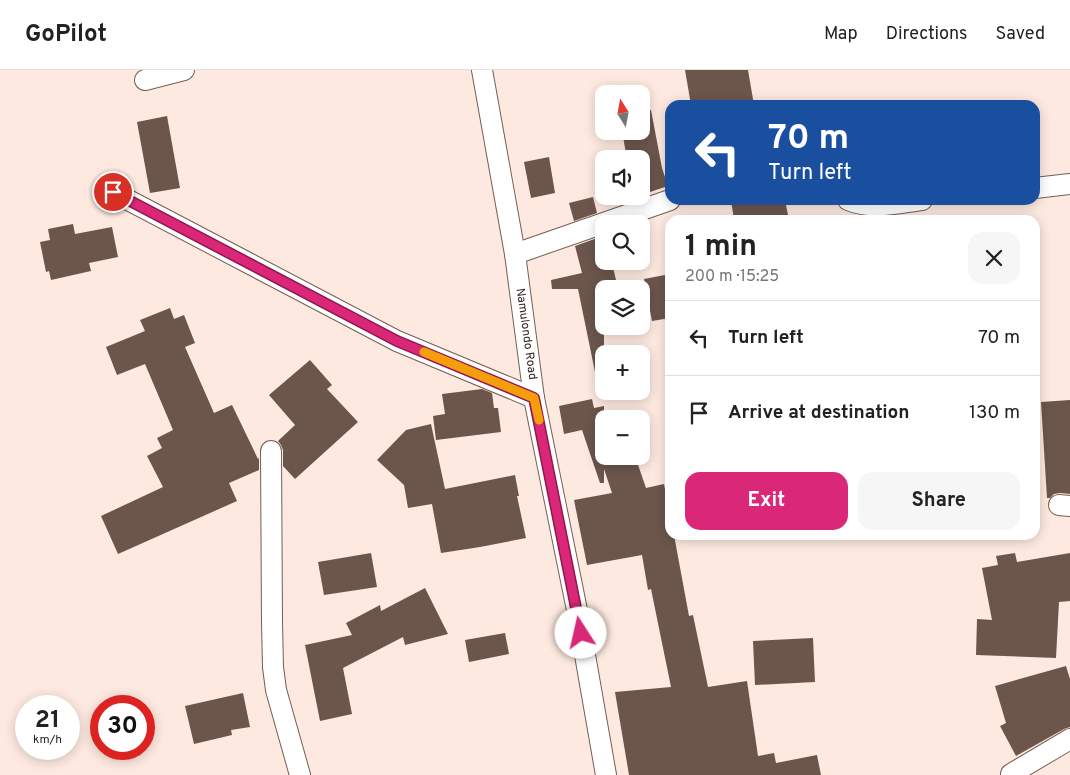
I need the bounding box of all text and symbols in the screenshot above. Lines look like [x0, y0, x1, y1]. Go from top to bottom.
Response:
text: GoPilot [25, 20, 107, 50]
text: Map [824, 23, 858, 46]
text: Directions [886, 23, 968, 46]
text: Saved [996, 23, 1045, 46]
north arrow [595, 85, 650, 140]
map controls [595, 85, 650, 465]
text: 70 m [768, 117, 849, 161]
icon: left [685, 120, 750, 185]
button: sound [595, 150, 650, 205]
text: Turn left [768, 160, 851, 187]
pin [92, 171, 134, 213]
icon: arrive [99, 178, 127, 206]
button: search [595, 215, 650, 270]
text: 1 min [685, 229, 757, 266]
button: close [968, 232, 1020, 284]
text: 200 m · 15:25 [685, 267, 779, 287]
button: layers [595, 280, 650, 335]
street label: Namulondo Road [512, 287, 540, 381]
icon: left [685, 324, 713, 352]
text: Turn left [728, 326, 804, 350]
text: 70 m [978, 326, 1020, 350]
button: + [595, 345, 650, 400]
icon: arrive [685, 399, 713, 427]
text: Arrive at destination [728, 401, 909, 425]
text: 130 m [969, 401, 1020, 425]
button: − [595, 410, 650, 465]
button: Exit [685, 472, 848, 530]
button: Share [858, 472, 1020, 530]
position arrow [554, 606, 606, 658]
speed limit sign: 30 [90, 695, 155, 760]
text: 21 [35, 705, 60, 737]
text: km/h [33, 732, 62, 748]

